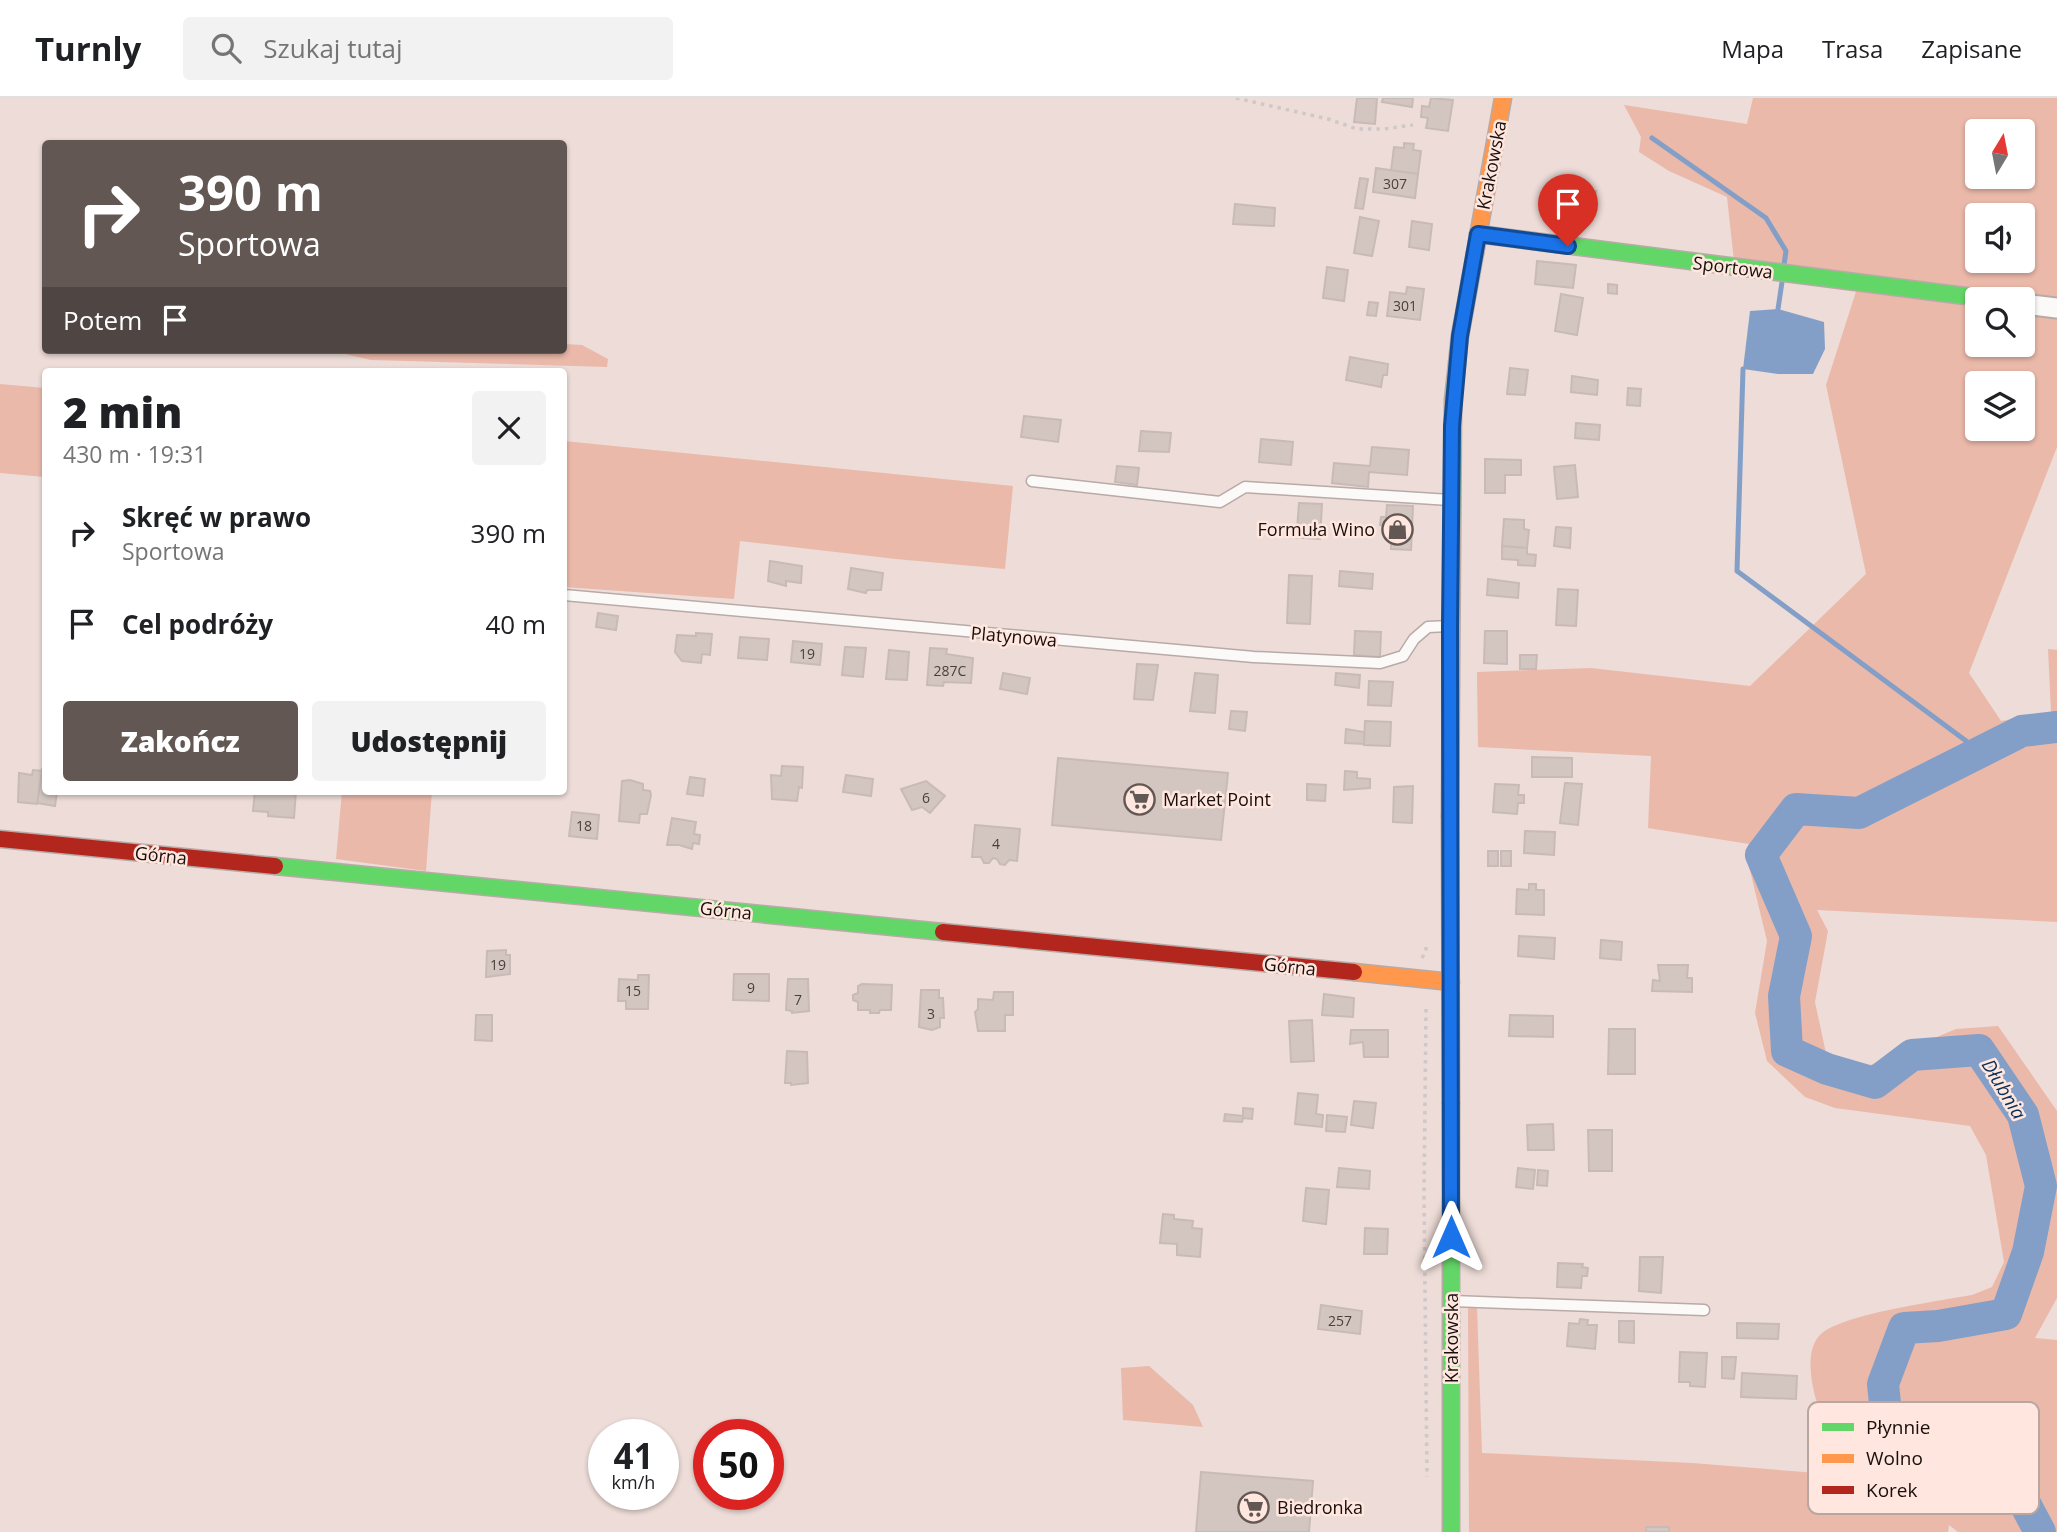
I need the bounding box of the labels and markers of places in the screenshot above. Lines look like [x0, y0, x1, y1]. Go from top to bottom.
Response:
pin [1538, 174, 1598, 246]
shop icon: Formuła Wino [1381, 512, 1415, 546]
place label: Formuła Wino [1258, 517, 1375, 541]
supermarket icon: Market Point [1123, 782, 1157, 816]
place label: Market Point [1163, 787, 1271, 811]
supermarket icon: Biedronka [1237, 1490, 1271, 1524]
place label: Biedronka [1277, 1495, 1363, 1519]

